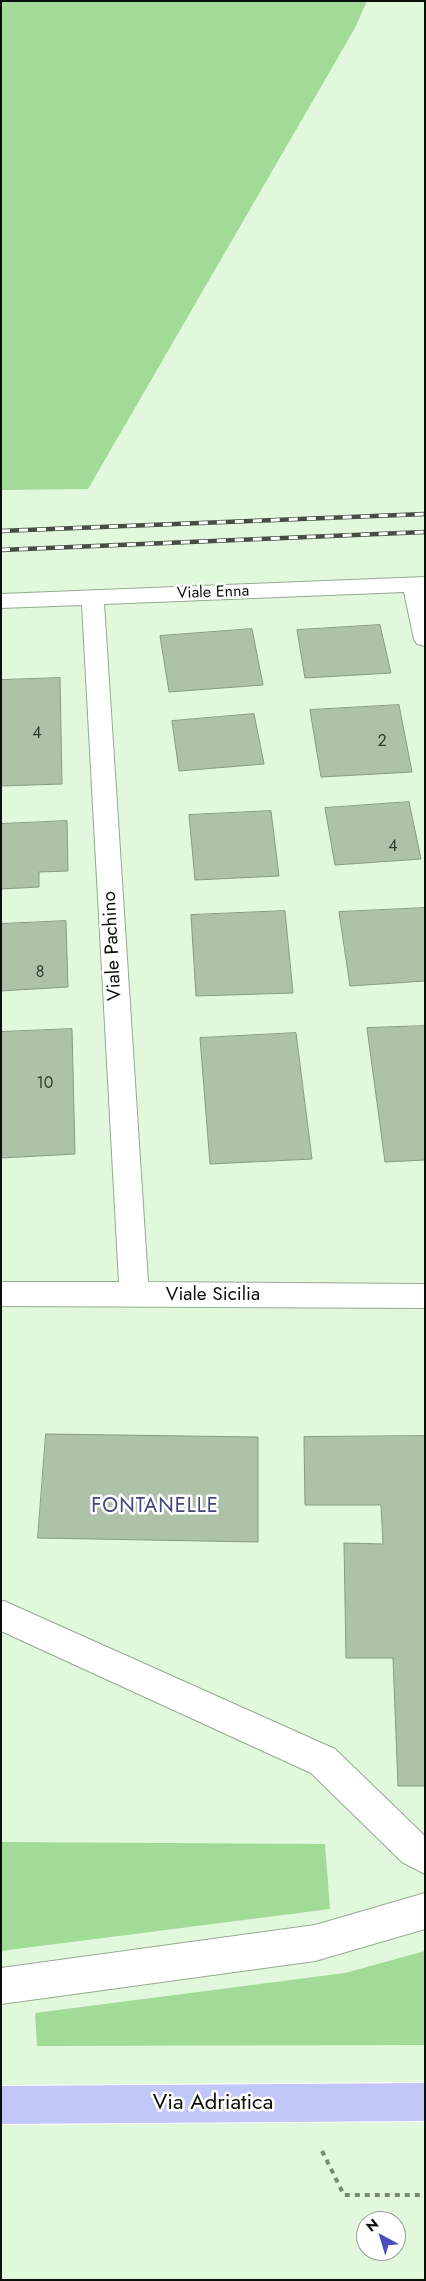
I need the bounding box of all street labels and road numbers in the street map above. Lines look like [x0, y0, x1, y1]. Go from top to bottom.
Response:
street label: Viale Enna [176, 582, 250, 604]
street label: Viale Pachino [99, 891, 127, 1001]
street label: Viale Sicilia [166, 1284, 260, 1306]
street label: Via Adriatica [153, 2091, 273, 2117]

